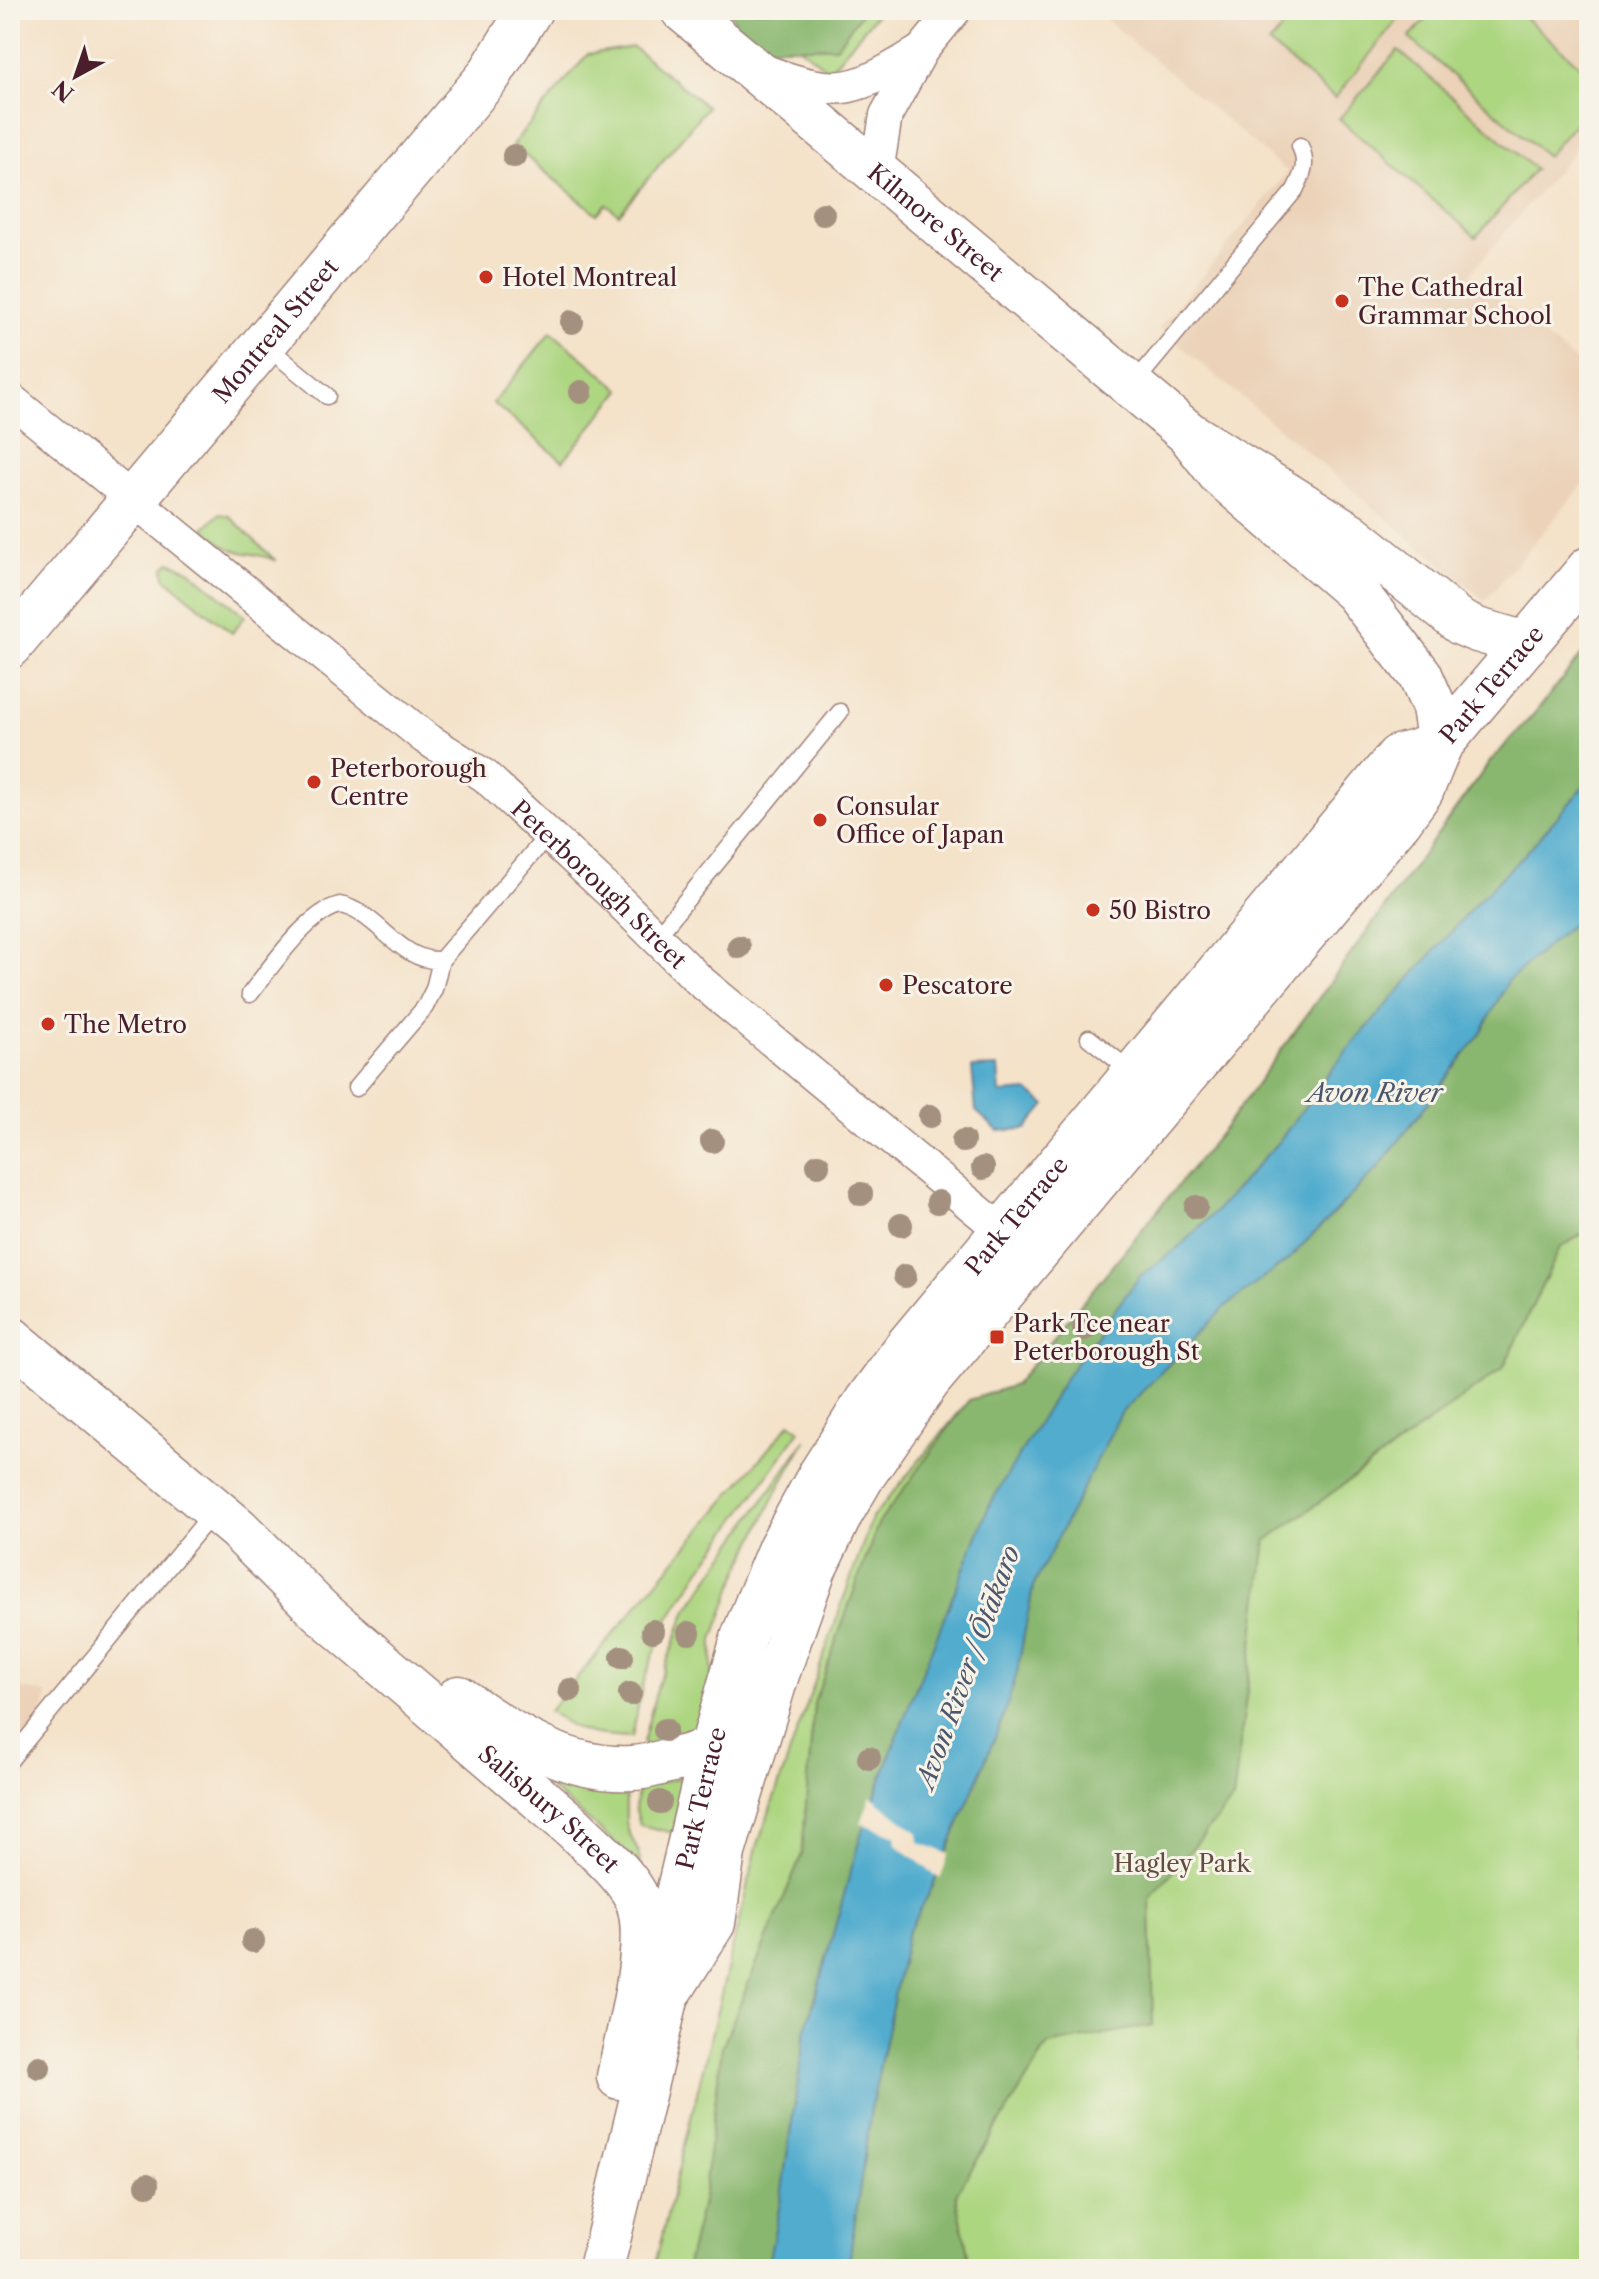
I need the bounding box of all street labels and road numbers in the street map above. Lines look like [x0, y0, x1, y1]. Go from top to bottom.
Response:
street label: Kilmore Street [862, 157, 1010, 287]
street label: Montreal Street [206, 252, 344, 409]
street label: Park Terrace [1433, 619, 1550, 749]
street label: Peterborough Street [505, 794, 693, 975]
street label: Park Terrace [958, 1150, 1074, 1281]
street label: Park Terrace [670, 1724, 732, 1872]
street label: Salisbury Street [473, 1739, 626, 1879]

